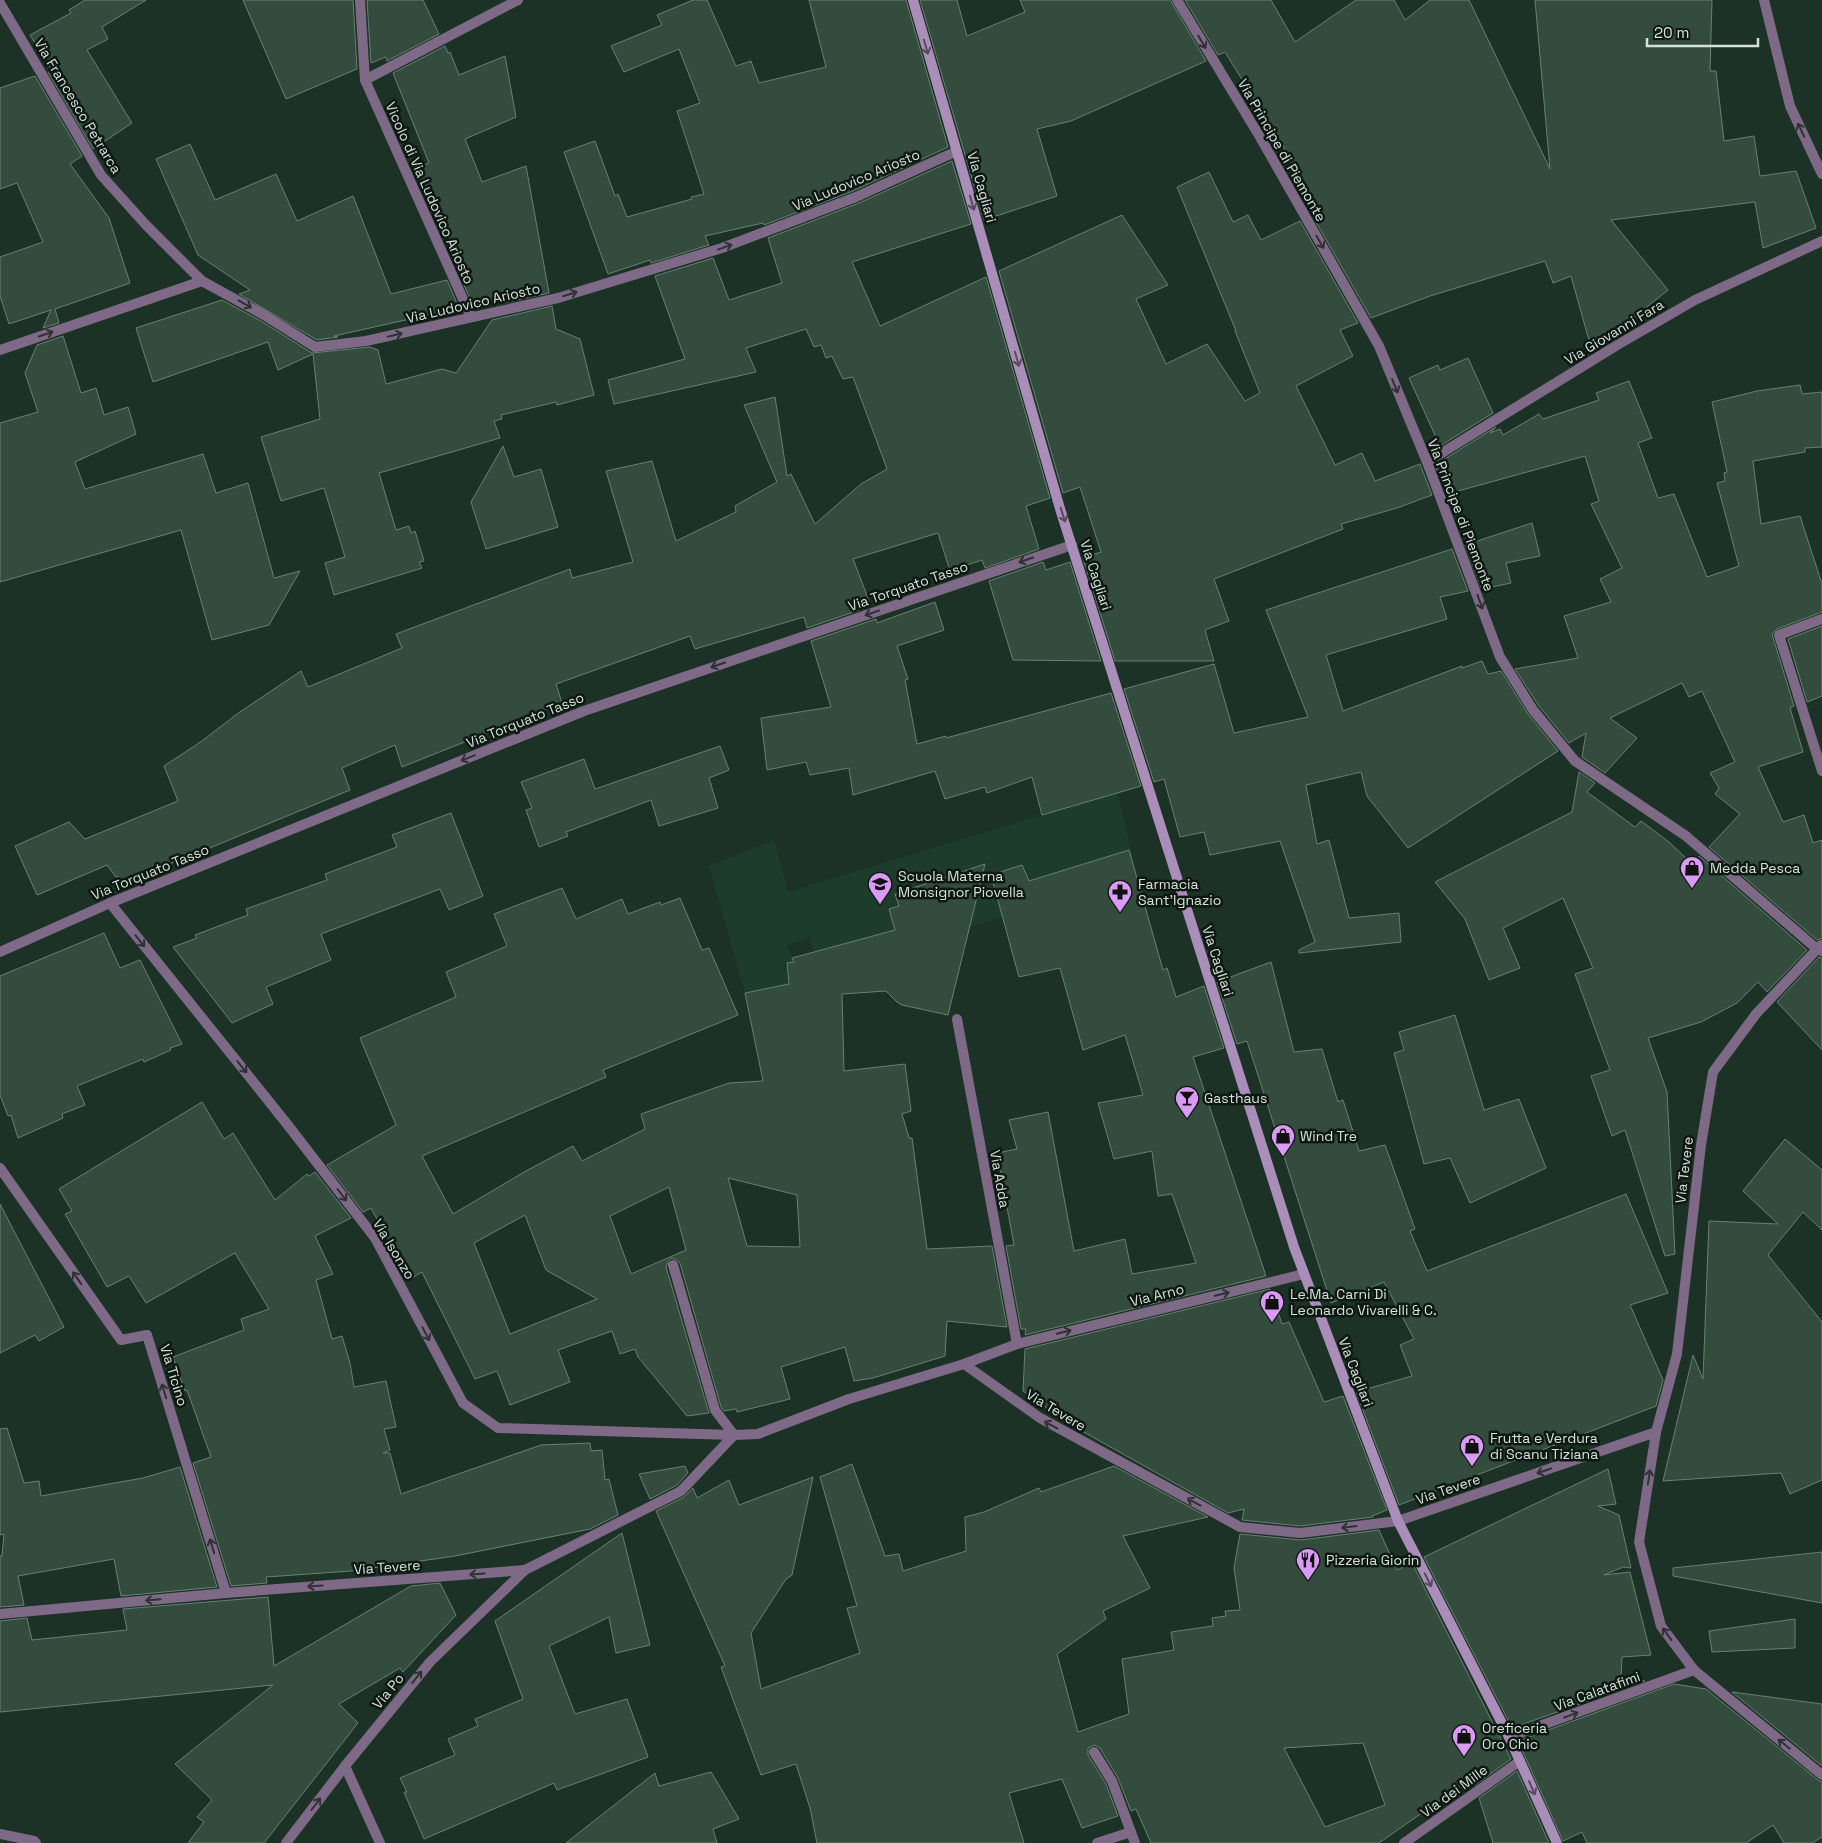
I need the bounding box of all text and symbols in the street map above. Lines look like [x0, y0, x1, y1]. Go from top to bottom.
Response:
scale bar [1647, 15, 1758, 47]
text: 20 m [1654, 23, 1689, 42]
one-way arrow [1198, 34, 1208, 48]
street label: Via Francesco Petrarca [30, 35, 126, 177]
one-way arrow [922, 38, 932, 54]
street label: Via Principe di Piemonte [1234, 75, 1330, 225]
street label: Vicolo di Via Ludovico Ariosto [382, 99, 478, 287]
one-way arrow [1796, 123, 1806, 138]
street label: Via Ludovico Ariosto [789, 145, 923, 215]
street label: Via Cagliari [963, 149, 1001, 225]
one-way arrow [968, 194, 977, 210]
one-way arrow [1315, 235, 1325, 249]
one-way arrow [717, 242, 733, 251]
street label: Via Ludovico Ariosto [404, 279, 542, 327]
one-way arrow [561, 289, 577, 298]
street label: Via Giovanni Fara [1561, 295, 1667, 369]
one-way arrow [237, 300, 252, 309]
one-way arrow [38, 329, 53, 338]
one-way arrow [386, 330, 402, 339]
one-way arrow [1013, 351, 1022, 367]
one-way arrow [1391, 378, 1401, 393]
street label: Via Principe di Piemonte [1424, 436, 1498, 594]
one-way arrow [1058, 507, 1068, 523]
street label: Via Cagliari [1076, 537, 1116, 613]
one-way arrow [1019, 556, 1034, 565]
street label: Via Torquato Tasso [846, 557, 970, 615]
one-way arrow [1476, 594, 1485, 610]
one-way arrow [865, 608, 881, 618]
one-way arrow [711, 661, 727, 670]
street label: Via Torquato Tasso [463, 688, 587, 752]
one-way arrow [461, 754, 476, 763]
street label: Via Torquato Tasso [88, 840, 212, 904]
shop icon: Medda Pesca [1679, 855, 1705, 889]
place label: Medda Pesca [1710, 859, 1800, 877]
place label: Scuola Materna Monsignor Piovella [898, 867, 1024, 901]
school or university icon: Scuola Materna Monsignor Piovella [867, 871, 893, 905]
place label: Farmacia Sant'Ignazio [1138, 875, 1221, 909]
pharmacy icon: Farmacia Sant'Ignazio [1107, 879, 1133, 913]
street label: Via Cagliari [1198, 923, 1238, 999]
one-way arrow [135, 934, 146, 947]
one-way arrow [237, 1060, 248, 1073]
bar icon: Gasthaus [1174, 1085, 1200, 1119]
place label: Gasthaus [1204, 1089, 1267, 1107]
shop icon: Wind Tre [1270, 1123, 1296, 1157]
place label: Wind Tre [1300, 1127, 1357, 1145]
street label: Via Tevere [1671, 1136, 1697, 1204]
street label: Via Adda [986, 1149, 1014, 1209]
one-way arrow [337, 1188, 347, 1202]
street label: Via Isonzo [369, 1215, 419, 1283]
one-way arrow [72, 1271, 82, 1285]
street label: Via Arno [1128, 1280, 1186, 1310]
place label: Le.Ma. Carni Di Leonardo Vivarelli & C. [1290, 1285, 1437, 1319]
one-way arrow [1214, 1289, 1230, 1298]
shop icon: Le.Ma. Carni Di Leonardo Vivarelli & C. [1259, 1289, 1285, 1323]
one-way arrow [421, 1326, 431, 1341]
one-way arrow [1056, 1327, 1072, 1336]
street label: Via Cagliari [1334, 1335, 1378, 1409]
street label: Via Ticino [156, 1342, 192, 1408]
one-way arrow [159, 1383, 169, 1399]
street label: Via Tevere [1023, 1385, 1089, 1435]
one-way arrow [1044, 1419, 1059, 1429]
place label: Frutta e Verdura di Scanu Tiziana [1490, 1429, 1598, 1463]
shop icon: Frutta e Verdura di Scanu Tiziana [1459, 1433, 1485, 1467]
one-way arrow [1536, 1466, 1552, 1476]
one-way arrow [1644, 1469, 1654, 1485]
street label: Via Tevere [1413, 1470, 1483, 1508]
one-way arrow [1187, 1497, 1202, 1506]
one-way arrow [1342, 1522, 1358, 1532]
one-way arrow [206, 1539, 216, 1555]
restaurant icon: Pizzeria Giorin [1295, 1547, 1321, 1581]
place label: Pizzeria Giorin [1326, 1551, 1419, 1569]
street label: Via Tevere [353, 1556, 421, 1578]
one-way arrow [469, 1569, 485, 1578]
one-way arrow [1424, 1572, 1433, 1587]
one-way arrow [307, 1581, 323, 1591]
one-way arrow [145, 1595, 161, 1605]
one-way arrow [1662, 1627, 1672, 1641]
street label: Via Calatafimi [1551, 1667, 1643, 1715]
street label: Via Po [368, 1670, 408, 1712]
one-way arrow [412, 1671, 423, 1684]
one-way arrow [1563, 1710, 1578, 1719]
place label: Oreficeria Oro Chic [1482, 1719, 1547, 1753]
shop icon: Oreficeria Oro Chic [1451, 1723, 1477, 1757]
one-way arrow [1778, 1739, 1791, 1750]
street label: Via dei Mille [1417, 1761, 1491, 1821]
one-way arrow [1528, 1780, 1538, 1795]
one-way arrow [310, 1798, 321, 1811]

